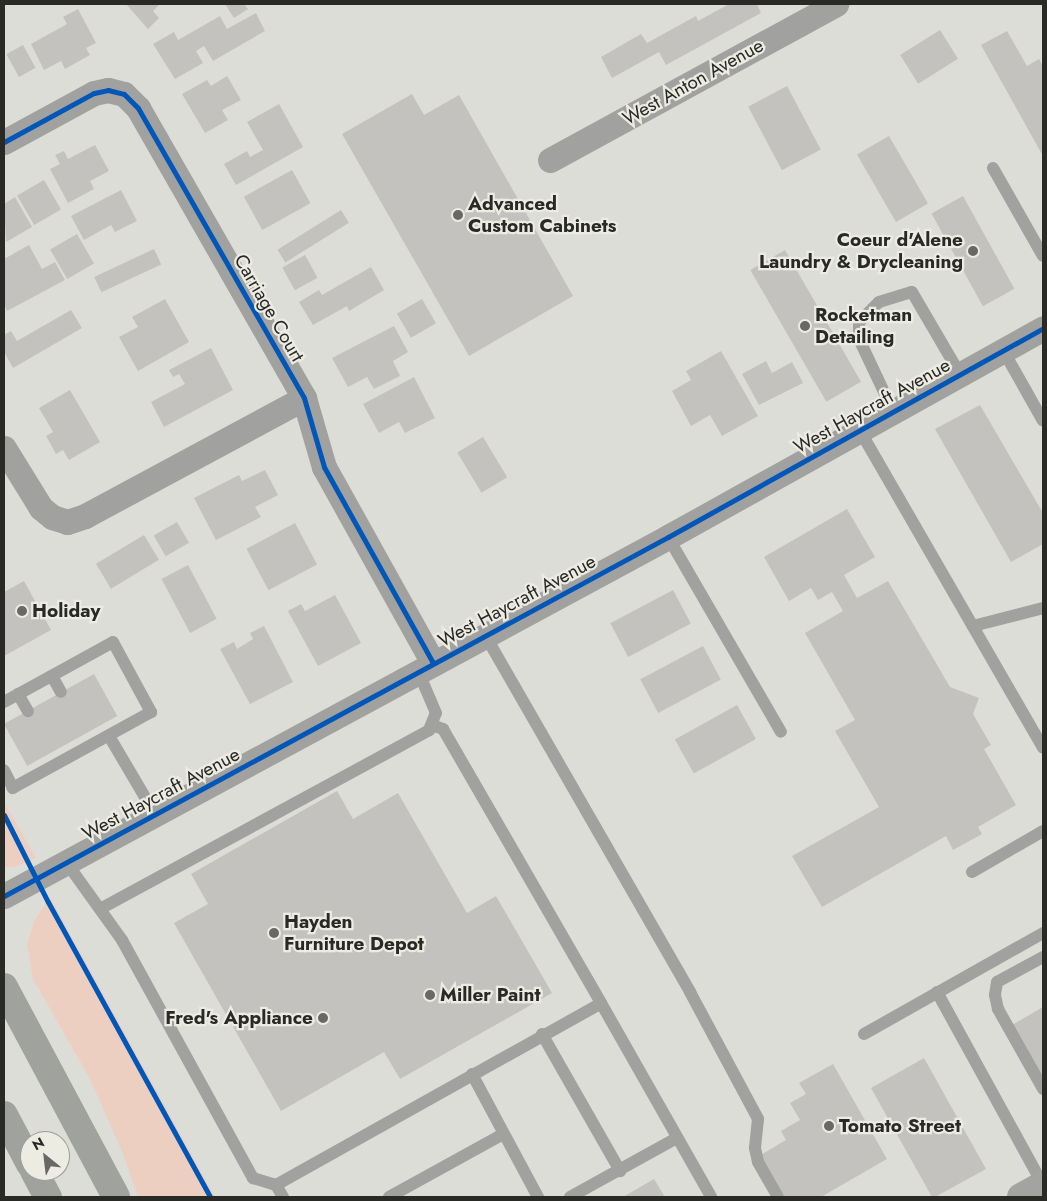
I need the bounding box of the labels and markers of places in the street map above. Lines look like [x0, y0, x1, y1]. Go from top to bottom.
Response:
place label: Advanced Custom Cabinets [468, 193, 616, 237]
marker: Advanced Custom Cabinets [452, 209, 464, 221]
place label: Coeur d'Alene Laundry & Drycleaning [759, 229, 963, 273]
marker: Coeur d'Alene Laundry & Drycleaning [967, 245, 979, 257]
place label: Rocketman Detailing [815, 304, 912, 348]
marker: Rocketman Detailing [799, 320, 811, 332]
place label: Holiday [32, 600, 100, 622]
marker: Holiday [16, 605, 28, 617]
place label: Hayden Furniture Depot [284, 911, 424, 955]
marker: Hayden Furniture Depot [268, 927, 280, 939]
place label: Miller Paint [440, 984, 541, 1006]
marker: Miller Paint [424, 989, 436, 1001]
place label: Fred's Appliance [165, 1007, 313, 1029]
marker: Fred's Appliance [317, 1012, 329, 1024]
place label: Tomato Street [839, 1115, 961, 1137]
marker: Tomato Street [823, 1120, 835, 1132]

